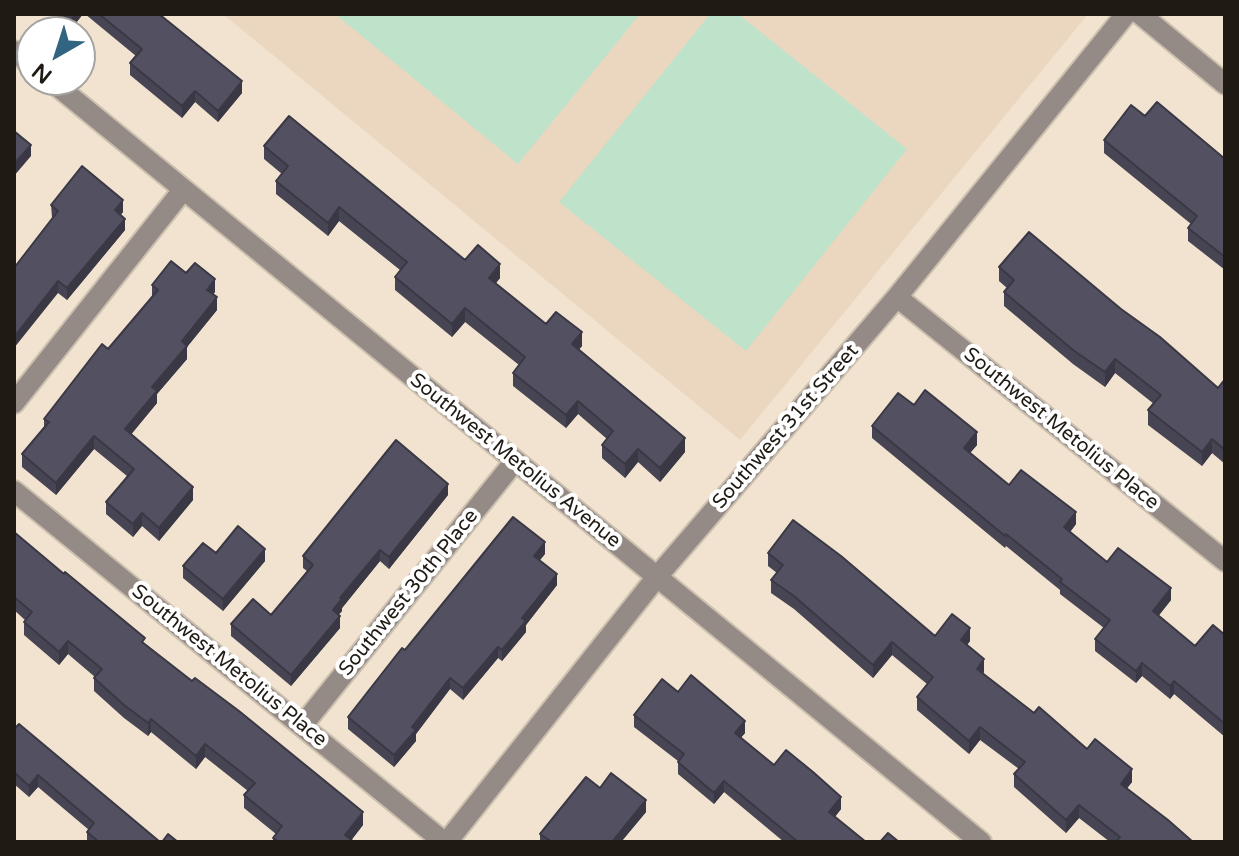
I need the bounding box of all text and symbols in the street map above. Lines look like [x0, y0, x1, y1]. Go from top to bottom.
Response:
north arrow [16, 16, 96, 96]
text: N [27, 57, 57, 89]
street label: Southwest 31st Street [708, 340, 864, 514]
street label: Southwest Metolius Place [959, 343, 1163, 515]
street label: Southwest Metolius Avenue [405, 369, 625, 553]
street label: Southwest 30th Place [334, 505, 484, 681]
street label: Southwest Metolius Place [127, 580, 331, 752]

